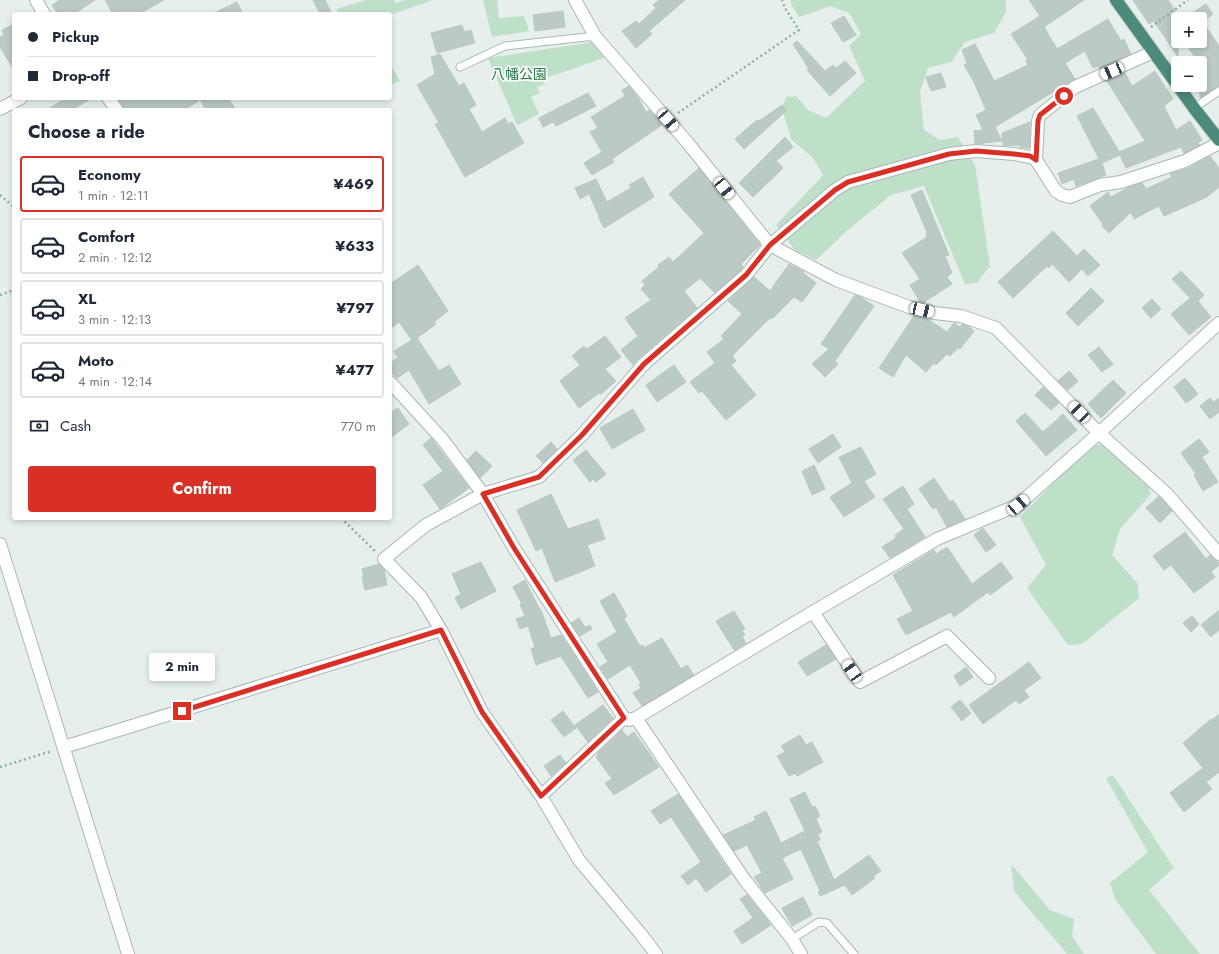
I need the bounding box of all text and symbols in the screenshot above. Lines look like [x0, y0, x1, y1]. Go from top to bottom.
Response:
map controls [1171, 12, 1207, 92]
button: + [1171, 12, 1207, 48]
text: Pickup [52, 26, 99, 48]
button: − [1171, 56, 1207, 92]
car [1099, 61, 1125, 81]
park label: 八幡公園 [491, 64, 547, 84]
text: Drop-off [52, 65, 110, 87]
route start [1055, 87, 1073, 105]
car [656, 107, 680, 133]
text: Choose a ride [28, 119, 145, 145]
text: Economy [78, 164, 141, 186]
icon: car [30, 166, 66, 202]
text: ¥469 [333, 173, 374, 195]
car [712, 175, 736, 201]
text: 1 min · 12:11 [78, 186, 149, 205]
text: Comfort [78, 226, 135, 248]
icon: car [30, 228, 66, 264]
text: ¥633 [335, 235, 374, 257]
text: 2 min · 12:12 [78, 248, 152, 267]
text: XL [78, 288, 96, 310]
icon: car [30, 290, 66, 326]
text: ¥797 [336, 297, 374, 319]
car [909, 301, 935, 319]
text: 3 min · 12:13 [78, 310, 151, 329]
text: Moto [78, 350, 114, 372]
icon: car [30, 352, 66, 388]
text: ¥477 [335, 359, 374, 381]
text: 4 min · 12:14 [78, 372, 152, 391]
car [1066, 399, 1092, 425]
icon: cash [28, 415, 50, 437]
text: Cash [60, 415, 91, 437]
text: 770 m [341, 417, 376, 436]
button: Confirm [28, 466, 376, 512]
car [1005, 493, 1031, 517]
callout: 2 min [149, 653, 215, 681]
text: 2 min [165, 657, 199, 676]
car [840, 658, 864, 684]
route end [173, 702, 191, 720]

